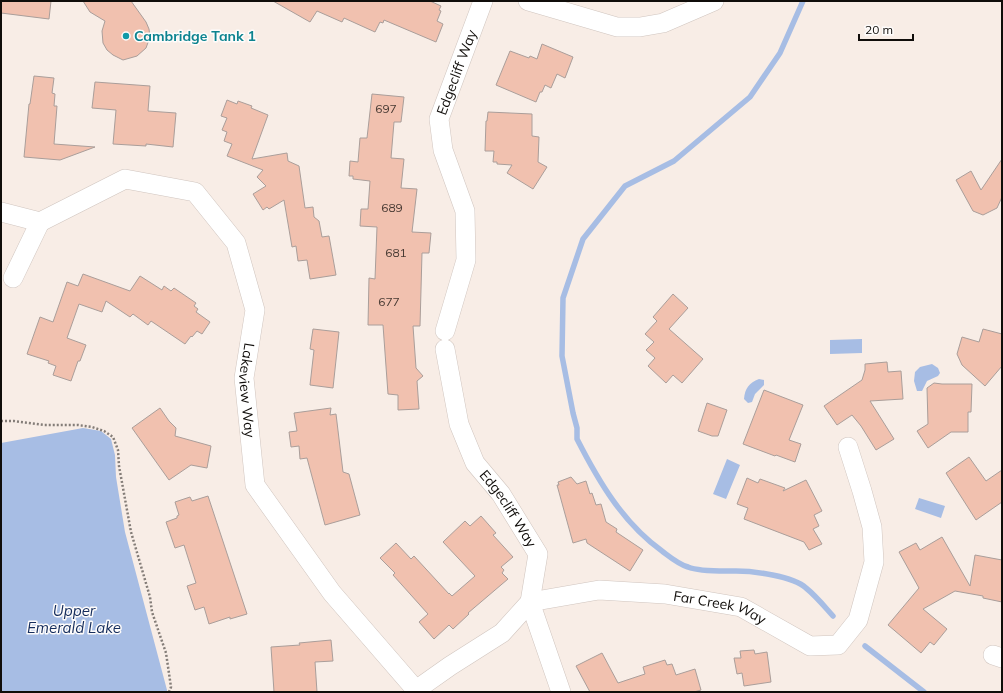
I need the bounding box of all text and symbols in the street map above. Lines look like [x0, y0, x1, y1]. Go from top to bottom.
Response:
scale bar [859, 16, 913, 42]
text: 20 m [865, 22, 893, 37]
place label: Cambridge Tank 1 [134, 27, 256, 45]
street label: Edgecliff Way [432, 27, 481, 117]
marker: Cambridge Tank 1 [121, 31, 131, 41]
house number: 697 [375, 101, 397, 116]
house number: 689 [381, 200, 403, 215]
house number: 681 [385, 245, 407, 260]
house number: 677 [378, 294, 400, 309]
street label: Lakeview Way [235, 342, 259, 439]
street label: Edgecliff Way [476, 466, 541, 551]
street label: Far Creek Way [672, 587, 770, 629]
water label: Upper Emerald Lake [27, 601, 121, 637]

